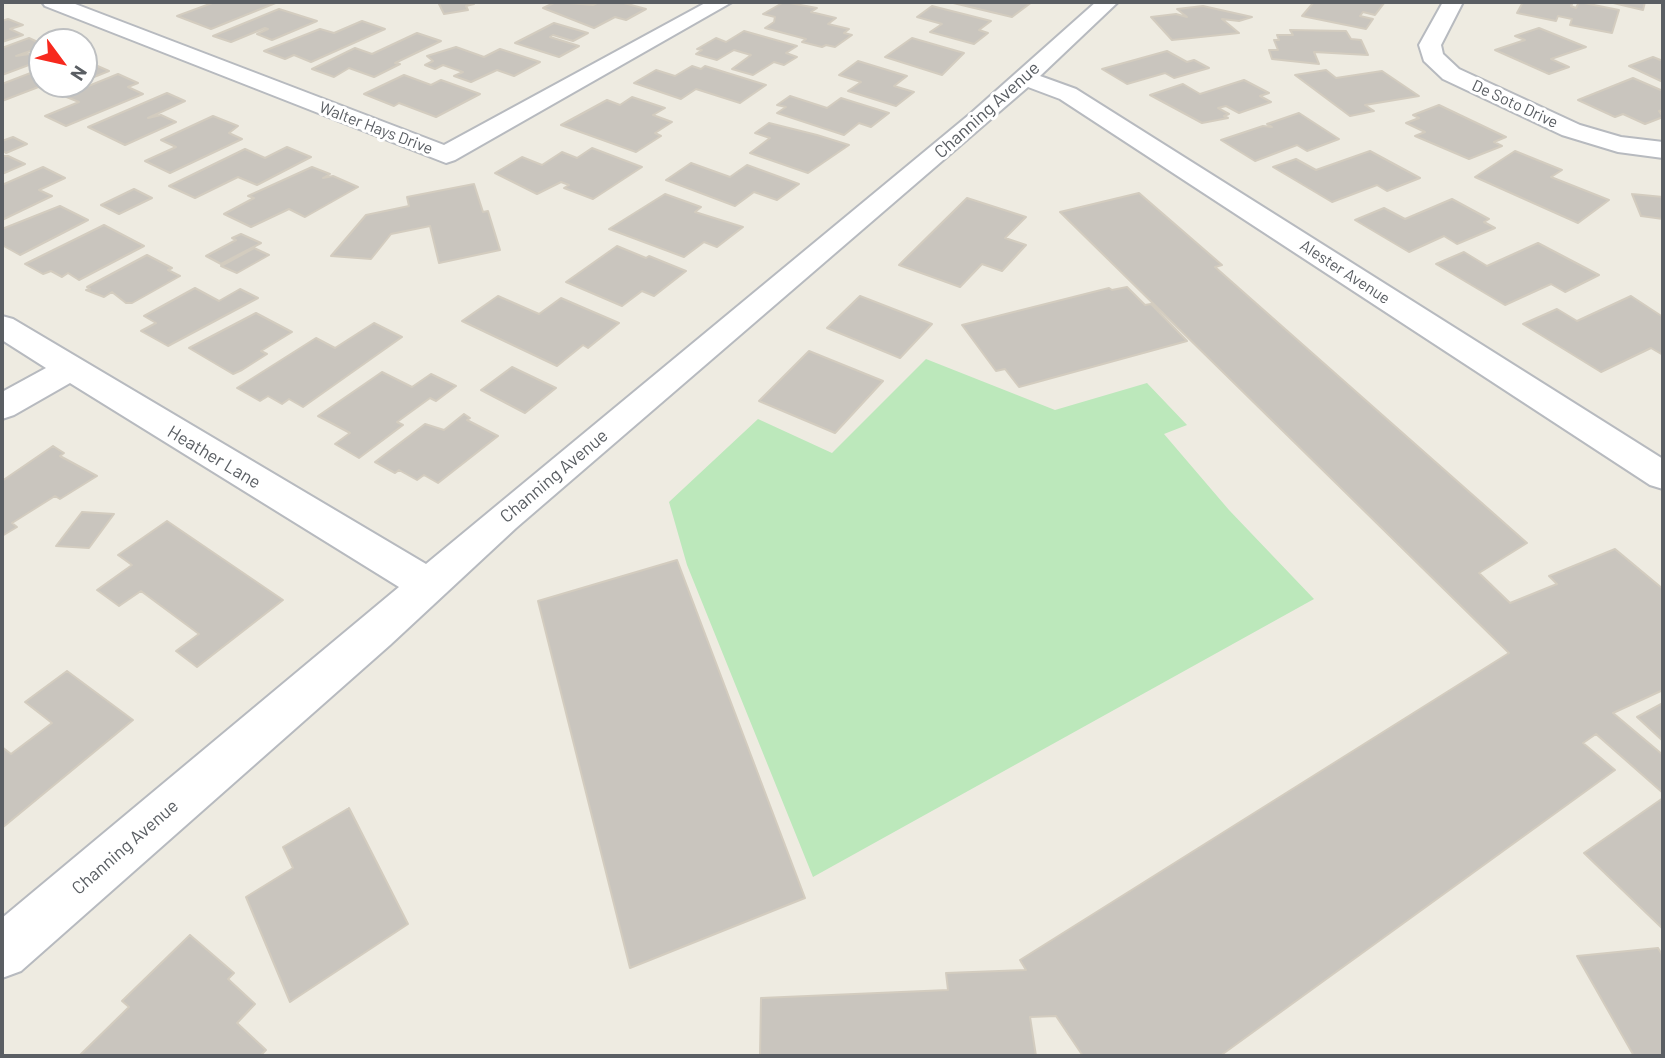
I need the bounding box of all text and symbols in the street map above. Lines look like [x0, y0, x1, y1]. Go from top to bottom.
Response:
north arrow [28, 28, 98, 98]
street label: Channing Avenue [930, 57, 1044, 163]
text: N [66, 62, 92, 85]
street label: De Soto Drive [1469, 76, 1561, 132]
street label: Walter Hays Drive [316, 97, 436, 159]
street label: Alester Avenue [1296, 236, 1394, 308]
street label: Heather Lane [163, 421, 265, 493]
street label: Channing Avenue [496, 425, 612, 527]
street label: Channing Avenue [67, 795, 183, 899]

